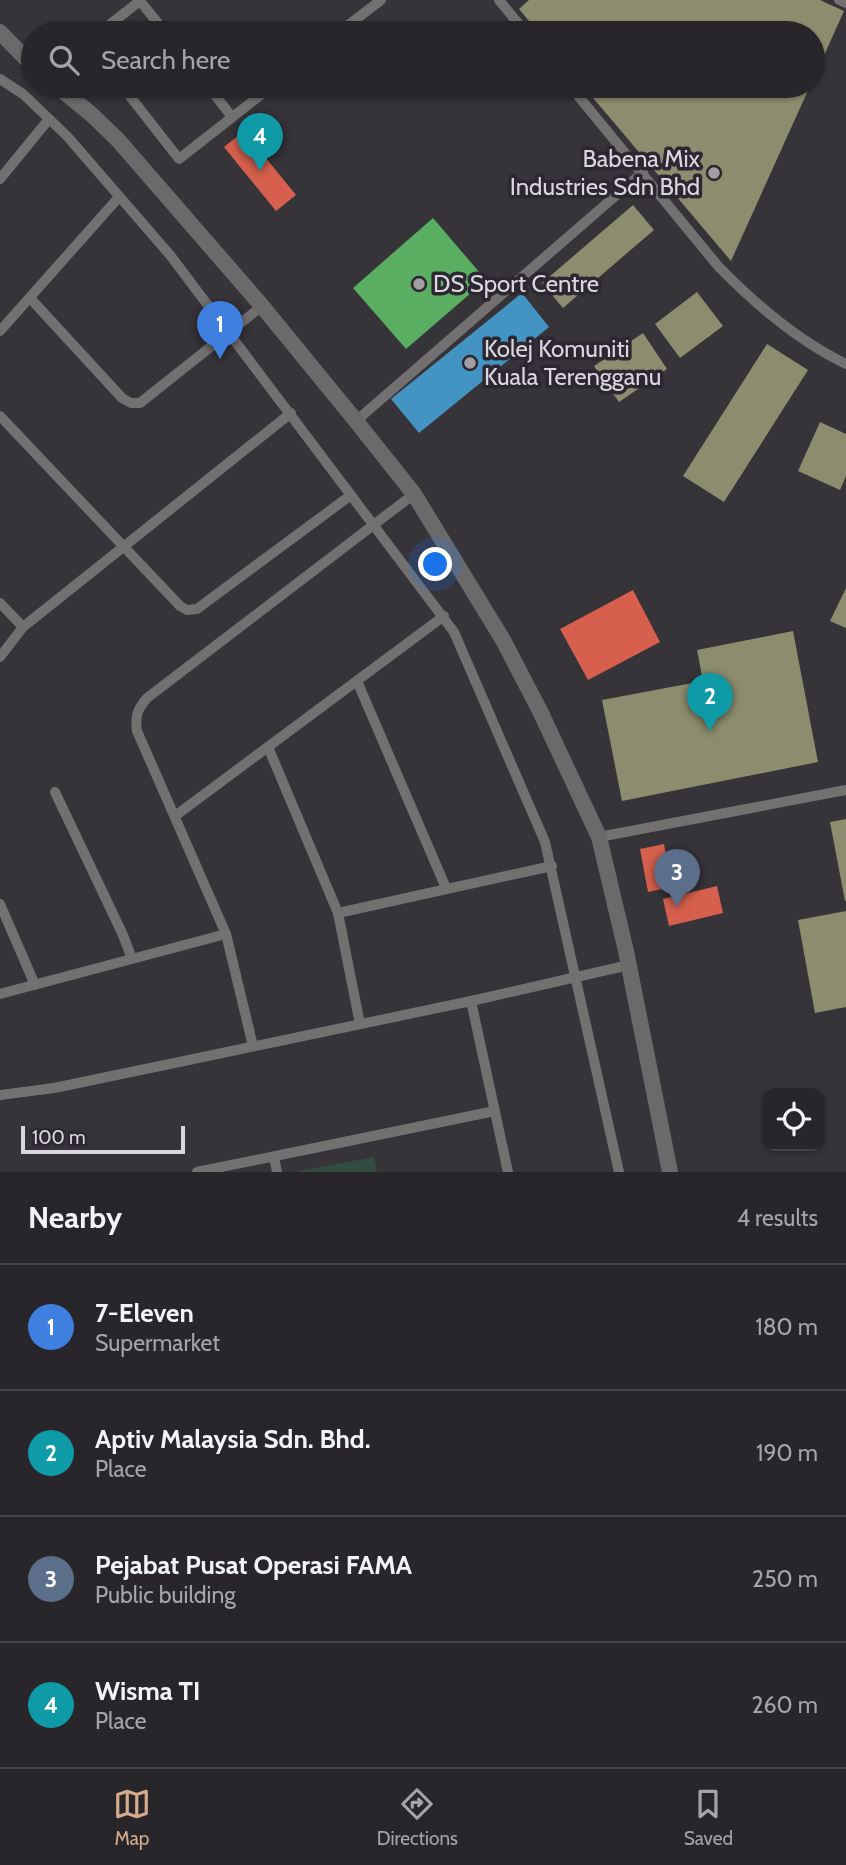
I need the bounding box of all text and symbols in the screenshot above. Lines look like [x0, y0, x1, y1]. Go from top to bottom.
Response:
search box [21, 21, 825, 98]
icon: search [45, 41, 83, 79]
text: Search here [101, 44, 230, 76]
pin: 4 [237, 113, 283, 171]
place label: Babena Mix Industries Sdn Bhd [510, 144, 701, 201]
marker: Babena Mix Industries Sdn Bhd [706, 165, 722, 181]
place label: DS Sport Centre [433, 269, 599, 298]
marker: DS Sport Centre [411, 276, 427, 292]
pin: 1 [197, 301, 243, 359]
place label: Kolej Komuniti Kuala Terengganu [484, 334, 661, 391]
marker: Kolej Komuniti Kuala Terengganu [462, 355, 478, 371]
your location [418, 547, 452, 581]
pin: 2 [687, 673, 733, 731]
pin: 3 [654, 849, 700, 907]
map controls [762, 1088, 825, 1151]
button: locate [762, 1088, 825, 1151]
scale bar [21, 1123, 186, 1155]
text: 100 m [32, 1126, 86, 1149]
text: Nearby [28, 1199, 122, 1236]
text: 4 results [737, 1204, 818, 1232]
text: 7-Eleven [95, 1297, 194, 1329]
text: 1 [47, 1313, 55, 1341]
text: 180 m [755, 1313, 818, 1341]
text: Supermarket [95, 1329, 220, 1357]
text: Aptiv Malaysia Sdn. Bhd. [95, 1423, 370, 1455]
text: 2 [45, 1439, 57, 1467]
text: 190 m [756, 1439, 818, 1467]
text: Place [95, 1455, 147, 1483]
text: Pejabat Pusat Operasi FAMA [95, 1549, 412, 1581]
text: 3 [45, 1565, 57, 1593]
text: 250 m [752, 1565, 818, 1593]
text: Public building [95, 1581, 236, 1609]
text: Wisma TI [95, 1675, 200, 1707]
text: 4 [44, 1691, 58, 1719]
text: 260 m [751, 1691, 818, 1719]
text: Place [95, 1707, 147, 1735]
tab: Map [113, 1785, 151, 1850]
tab: Directions [377, 1785, 458, 1850]
tab: Saved [684, 1785, 733, 1850]

